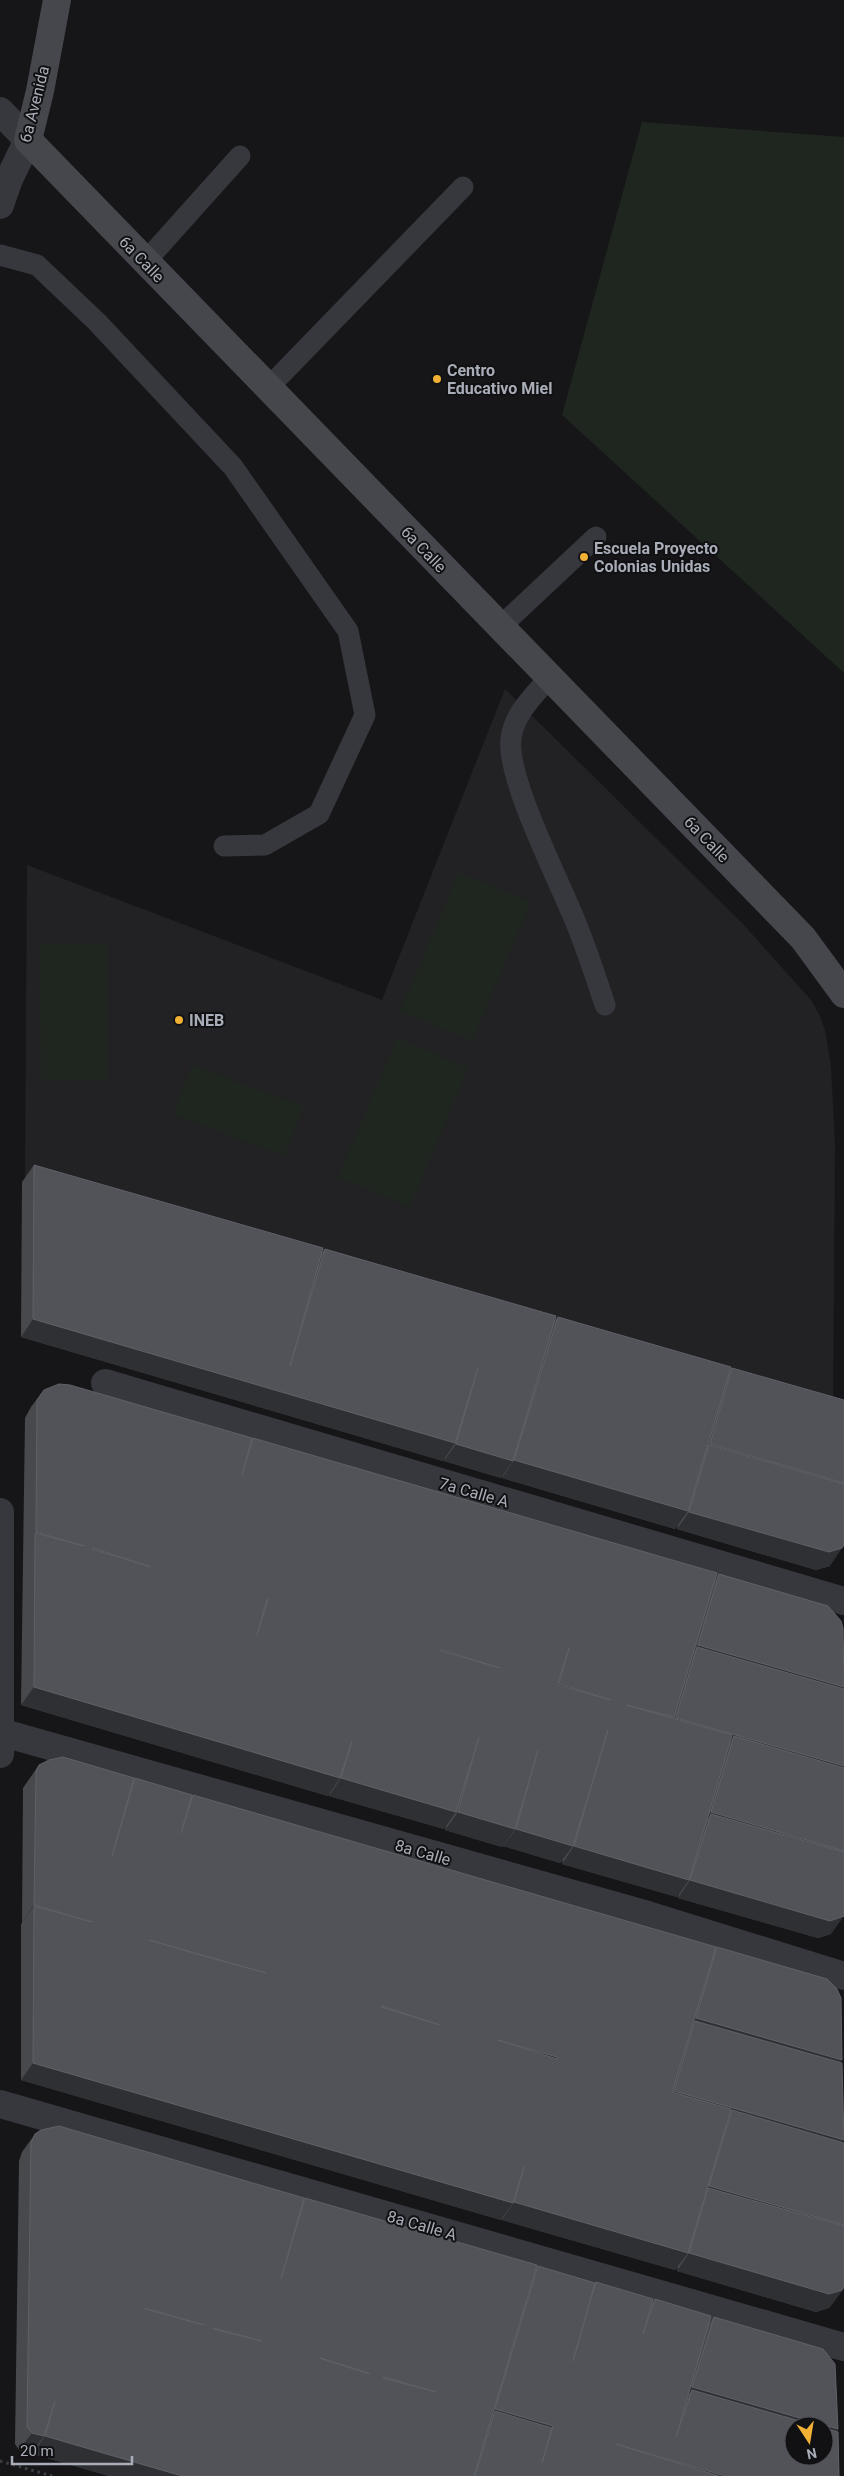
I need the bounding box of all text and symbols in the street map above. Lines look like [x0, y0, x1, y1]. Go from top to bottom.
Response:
street label: 6a Avenida [16, 64, 53, 144]
street label: 6a Calle [115, 232, 168, 286]
place label: Centro Educativo Miel [447, 361, 552, 398]
marker: Centro Educativo Miel [431, 373, 443, 385]
street label: 6a Calle [397, 522, 450, 576]
place label: Escuela Proyecto Colonias Unidas [594, 539, 718, 576]
marker: Escuela Proyecto Colonias Unidas [578, 551, 590, 563]
street label: 6a Calle [680, 812, 733, 866]
place label: INEB [189, 1011, 224, 1030]
marker: INEB [173, 1014, 185, 1026]
street label: 7a Calle A [437, 1474, 511, 1512]
street label: 8a Calle [393, 1835, 453, 1869]
street label: 8a Calle A [385, 2207, 459, 2245]
north arrow [784, 2416, 834, 2466]
scale bar [12, 2434, 132, 2466]
text: 20 m [20, 2442, 54, 2460]
text: N [805, 2445, 818, 2463]

